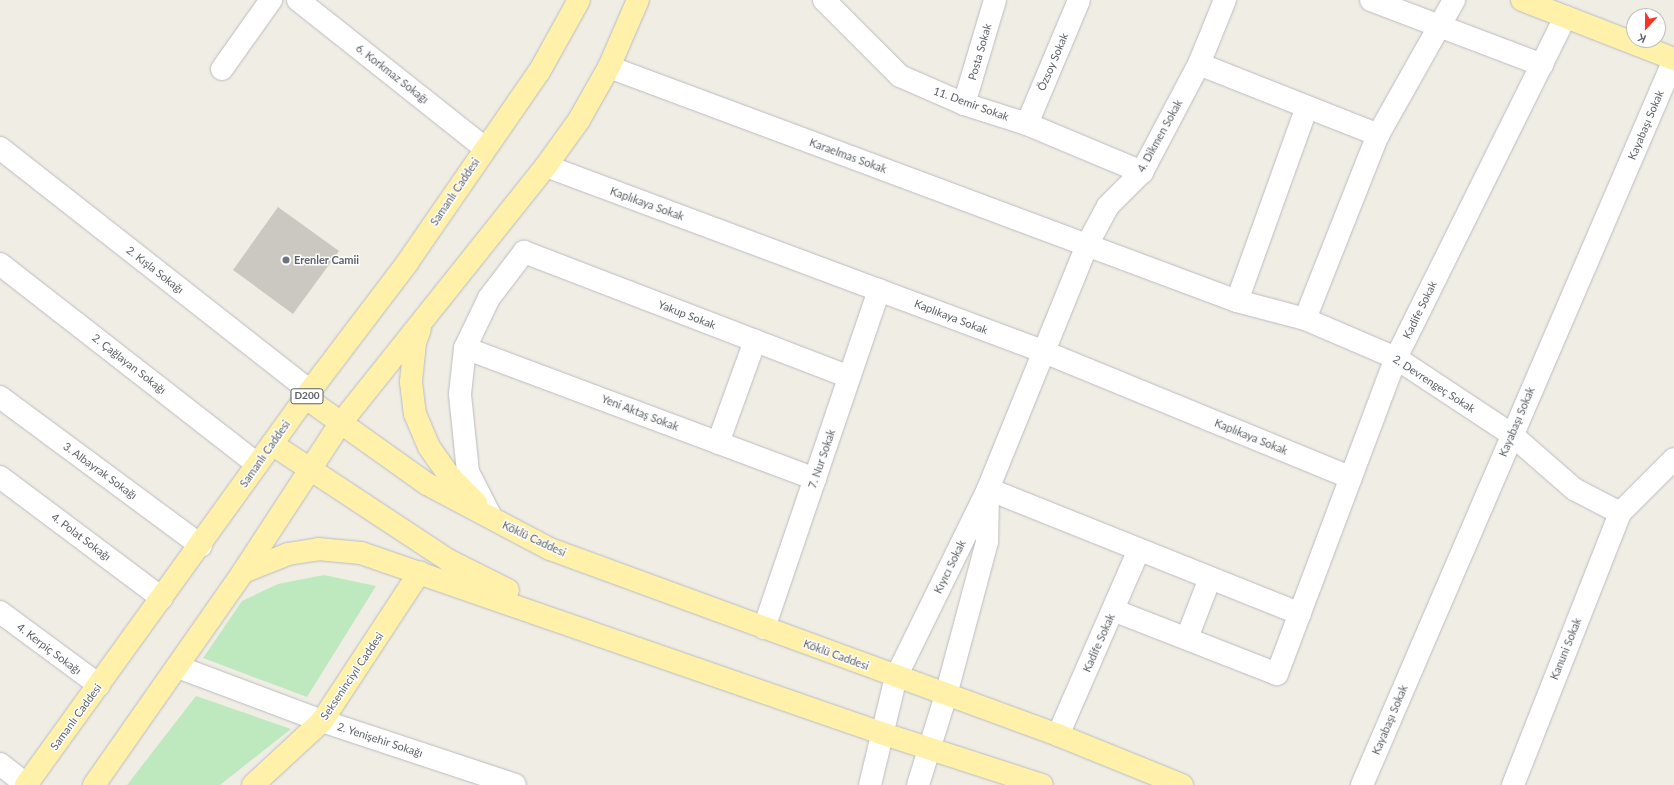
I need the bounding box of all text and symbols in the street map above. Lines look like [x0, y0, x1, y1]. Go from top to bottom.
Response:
north arrow [1626, 8, 1666, 48]
street label: Posta Sokak [966, 22, 994, 82]
street label: Özsoy Sokak [1035, 31, 1071, 93]
text: K [1636, 31, 1648, 46]
street label: 6. Korkmaz Sokağı [353, 42, 431, 106]
street label: 11. Demir Sokak [931, 84, 1011, 124]
street label: Kayabaşı Sokak [1625, 88, 1667, 162]
street label: 4. Dikmen Sokak [1135, 97, 1185, 175]
street label: Karaelmas Sokak [807, 136, 889, 176]
street label: Samanlı Caddesi [428, 156, 482, 228]
street label: Kaplıkaya Sokak [608, 185, 686, 223]
street label: 2. Kışla Sokağı [124, 244, 186, 296]
place label: Erenler Camii [294, 253, 359, 267]
marker: Erenler Camii [281, 255, 291, 265]
street label: Kadife Sokak [1400, 279, 1440, 341]
street label: Kaplıkaya Sokak [912, 297, 990, 337]
street label: Yakup Sokak [656, 298, 718, 332]
street label: 2. Çağlayan Sokağı [90, 331, 168, 397]
street label: 2. Devrengeç Sokak [1390, 352, 1478, 416]
street label: Kayabaşı Sokak [1496, 385, 1538, 459]
road number: D200 [290, 388, 324, 404]
street label: Yeni Aktaş Sokak [599, 392, 681, 434]
street label: Kaplıkaya Sokak [1213, 416, 1289, 458]
street label: Samanlı Caddesi [237, 418, 293, 490]
street label: 7. Nur Sokak [806, 428, 838, 490]
street label: 3. Albayrak Sokağı [60, 440, 140, 502]
street label: 4. Polat Sokağı [49, 510, 113, 564]
street label: Köklü Caddesi [500, 519, 568, 559]
street label: Kıyıcı Sokak [931, 538, 969, 596]
street label: Kadife Sokak [1080, 612, 1118, 674]
street label: Kanuni Sokak [1548, 616, 1584, 682]
street label: 4. Kerpiç Sokağı [14, 621, 84, 677]
street label: Sekseninciyıl Caddesi [318, 630, 386, 722]
street label: Köklü Caddesi [802, 637, 870, 673]
street label: Samanlı Caddesi [48, 681, 104, 753]
street label: Kayabaşı Sokak [1369, 683, 1411, 757]
street label: 2. Yenişehir Sokağı [335, 720, 425, 760]

